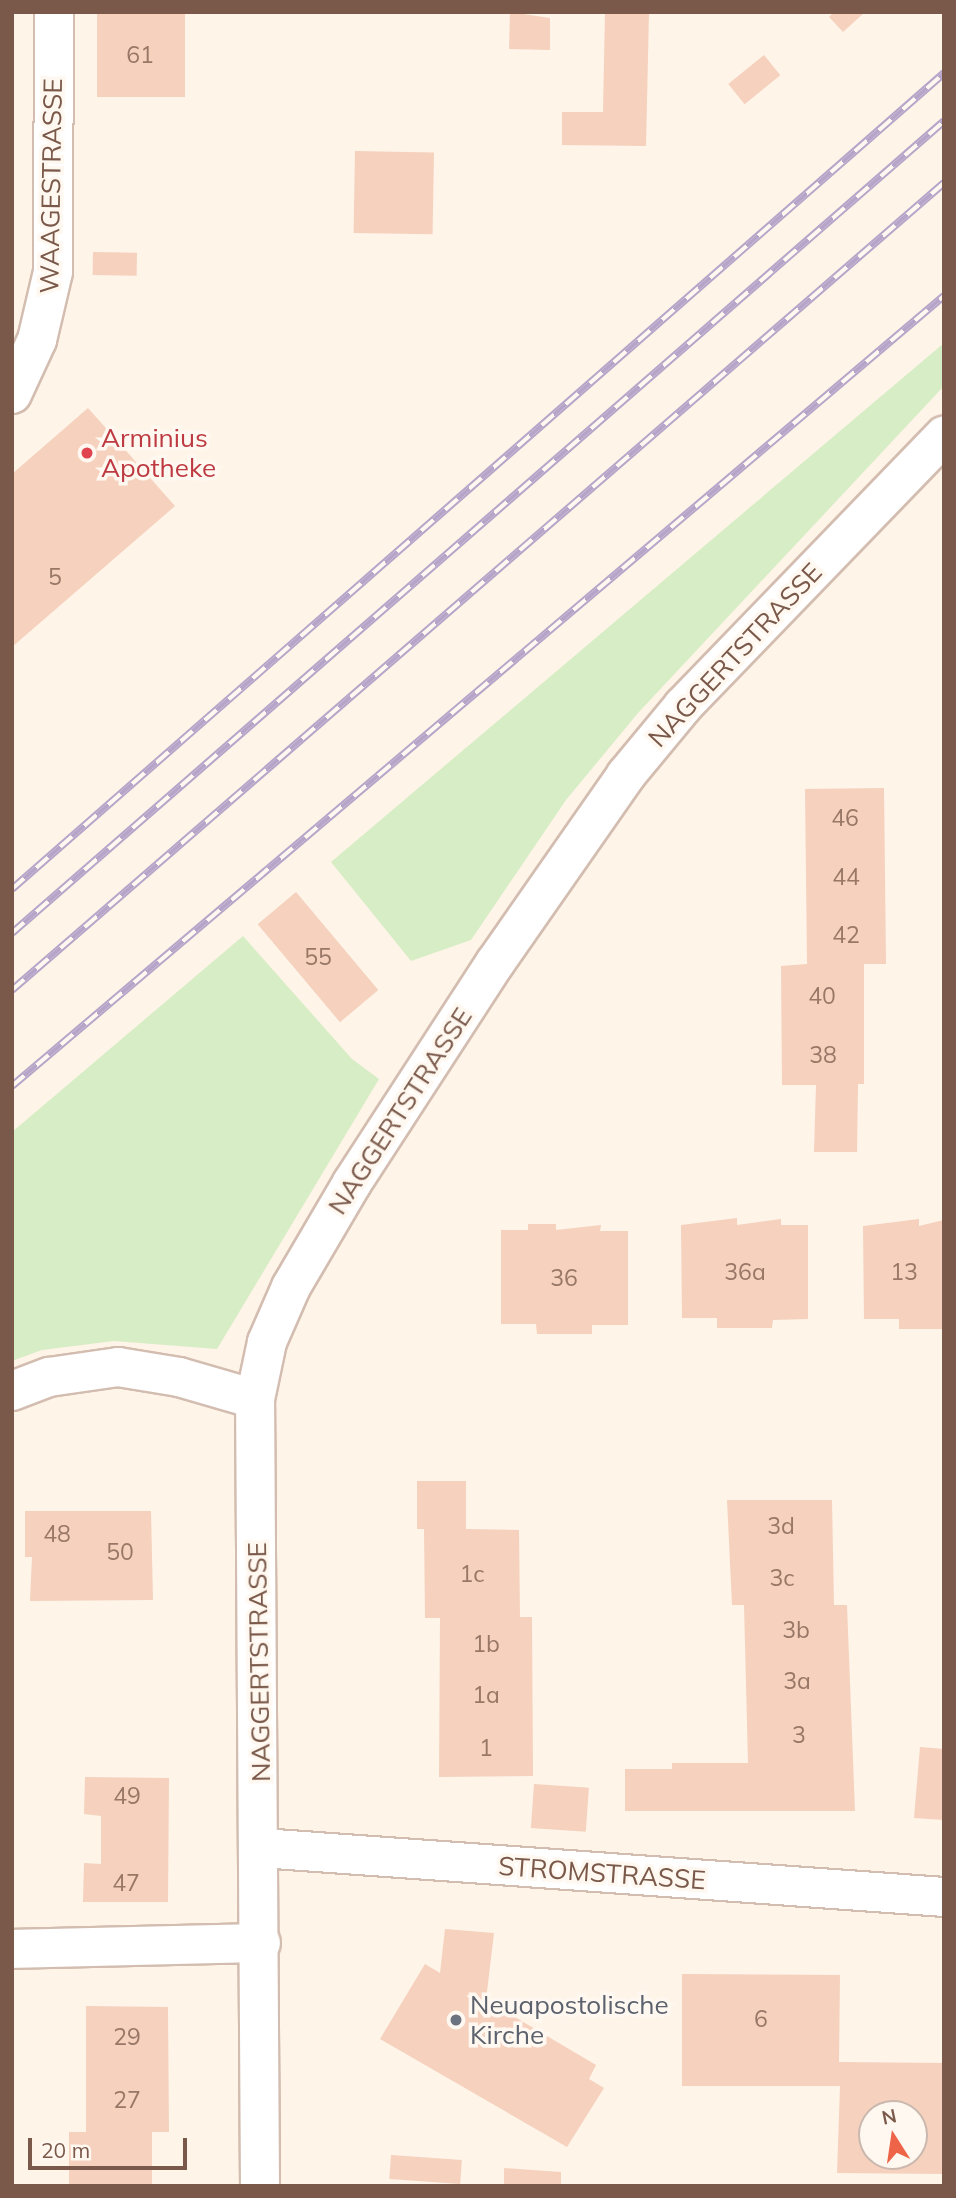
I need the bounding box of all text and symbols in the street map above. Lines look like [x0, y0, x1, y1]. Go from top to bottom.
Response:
house number: 61 [126, 41, 154, 69]
street label: WAAGESTRASSE [34, 78, 68, 294]
place label: Arminius Apotheke [101, 422, 216, 484]
marker: Arminius Apotheke [79, 445, 95, 461]
street label: NAGGERTSTRASSE [642, 557, 828, 753]
house number: 5 [48, 563, 62, 591]
house number: 46 [831, 804, 859, 832]
house number: 44 [832, 863, 860, 891]
house number: 42 [832, 921, 860, 949]
house number: 55 [304, 943, 332, 971]
house number: 40 [808, 982, 836, 1010]
street label: NAGGERTSTRASSE [322, 1002, 478, 1220]
house number: 38 [809, 1041, 837, 1069]
house number: 36a [724, 1258, 766, 1286]
house number: 13 [890, 1258, 918, 1286]
house number: 36 [550, 1264, 578, 1292]
house number: 3d [767, 1512, 795, 1540]
house number: 48 [43, 1520, 71, 1548]
house number: 50 [106, 1538, 134, 1566]
street label: NAGGERTSTRASSE [241, 1542, 277, 1782]
house number: 1c [459, 1560, 485, 1588]
house number: 3c [769, 1564, 795, 1592]
house number: 3b [782, 1616, 810, 1644]
house number: 1b [472, 1630, 500, 1658]
house number: 3a [783, 1667, 811, 1695]
house number: 1a [472, 1681, 500, 1709]
house number: 3 [792, 1721, 806, 1749]
house number: 1 [479, 1734, 493, 1762]
house number: 49 [113, 1782, 141, 1810]
street label: STROMSTRASSE [497, 1850, 707, 1896]
house number: 47 [112, 1869, 140, 1897]
place label: Neuapostolische Kirche [470, 1989, 669, 2050]
house number: 6 [754, 2005, 768, 2033]
marker: Neuapostolische Kirche [448, 2012, 464, 2028]
house number: 29 [113, 2023, 141, 2051]
house number: 27 [113, 2086, 141, 2114]
north arrow [858, 2100, 928, 2170]
text: N [880, 2103, 899, 2130]
scale bar [32, 2124, 191, 2168]
text: 20 m [41, 2137, 90, 2163]

